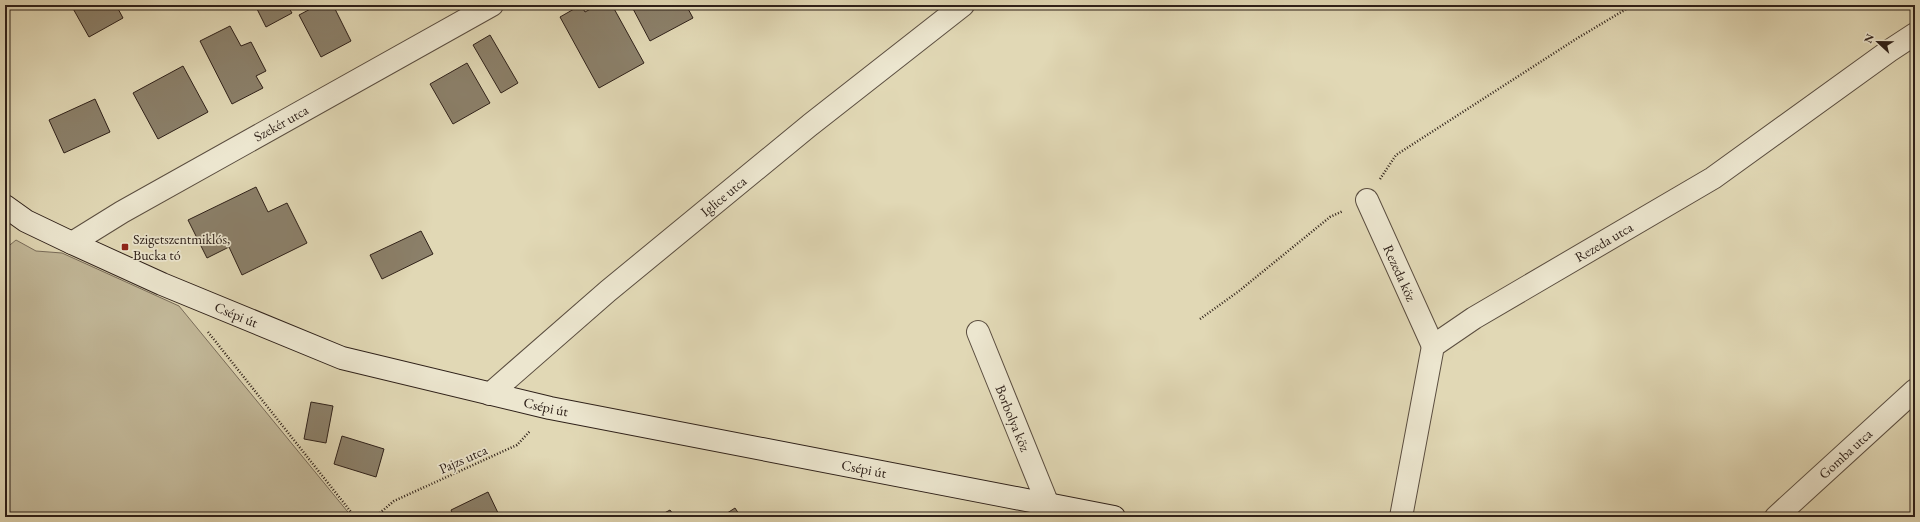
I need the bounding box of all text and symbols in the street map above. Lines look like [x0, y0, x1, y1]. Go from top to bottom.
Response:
north arrow [1858, 22, 1898, 62]
text: N [1861, 31, 1877, 45]
street label: Szekér utca [251, 100, 312, 145]
street label: Iglice utca [697, 172, 750, 220]
street label: Rezeda utca [1571, 218, 1636, 266]
place label: Szigetszentmiklós, Bucka tó [133, 230, 230, 264]
marker: Szigetszentmiklós, Bucka tó [120, 242, 130, 252]
street label: Rezeda köz [1379, 242, 1421, 305]
street label: Csépi út [212, 298, 261, 332]
street label: Borbolya köz [991, 382, 1035, 455]
street label: Csépi út [522, 393, 570, 420]
street label: Gomba utca [1815, 424, 1876, 483]
street label: Pajzs utca [436, 440, 490, 478]
street label: Csépi út [840, 456, 888, 482]

